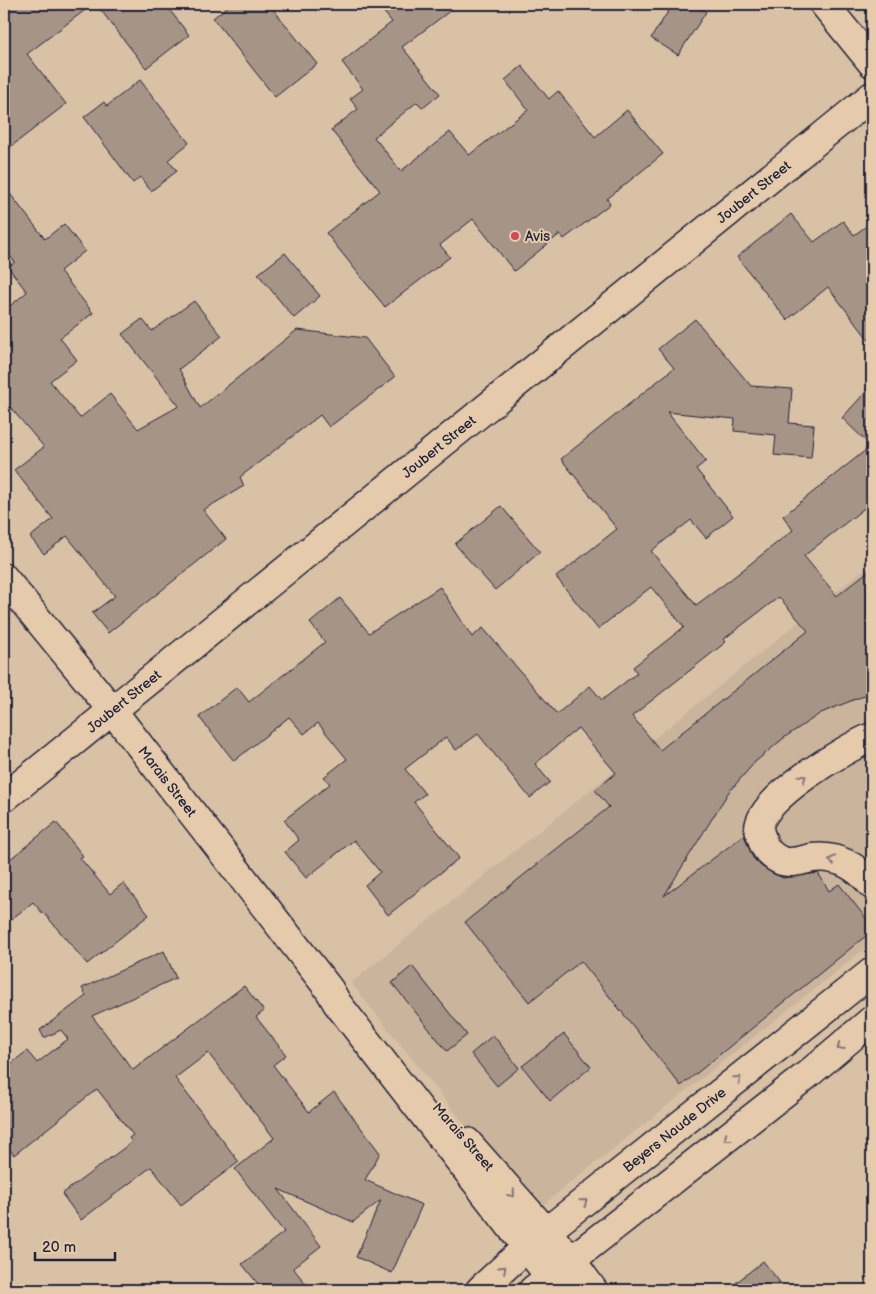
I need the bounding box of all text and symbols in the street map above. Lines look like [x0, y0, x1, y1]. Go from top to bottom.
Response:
street label: Joubert Street [713, 156, 795, 227]
place label: Avis [525, 228, 550, 245]
marker: Avis [509, 230, 521, 242]
street label: Joubert Street [398, 411, 480, 482]
street label: Joubert Street [83, 666, 165, 736]
street label: Marais Street [135, 743, 201, 821]
one-way arrow [798, 775, 807, 784]
one-way arrow [828, 855, 837, 866]
one-way arrow [836, 1042, 845, 1051]
one-way arrow [732, 1076, 741, 1084]
street label: Beyers Naude Drive [619, 1083, 729, 1176]
street label: Marais Street [429, 1099, 498, 1175]
one-way arrow [724, 1132, 733, 1141]
one-way arrow [507, 1189, 516, 1198]
one-way arrow [578, 1199, 587, 1208]
scale bar [35, 1229, 115, 1261]
text: 20 m [42, 1238, 76, 1257]
one-way arrow [498, 1265, 507, 1274]

